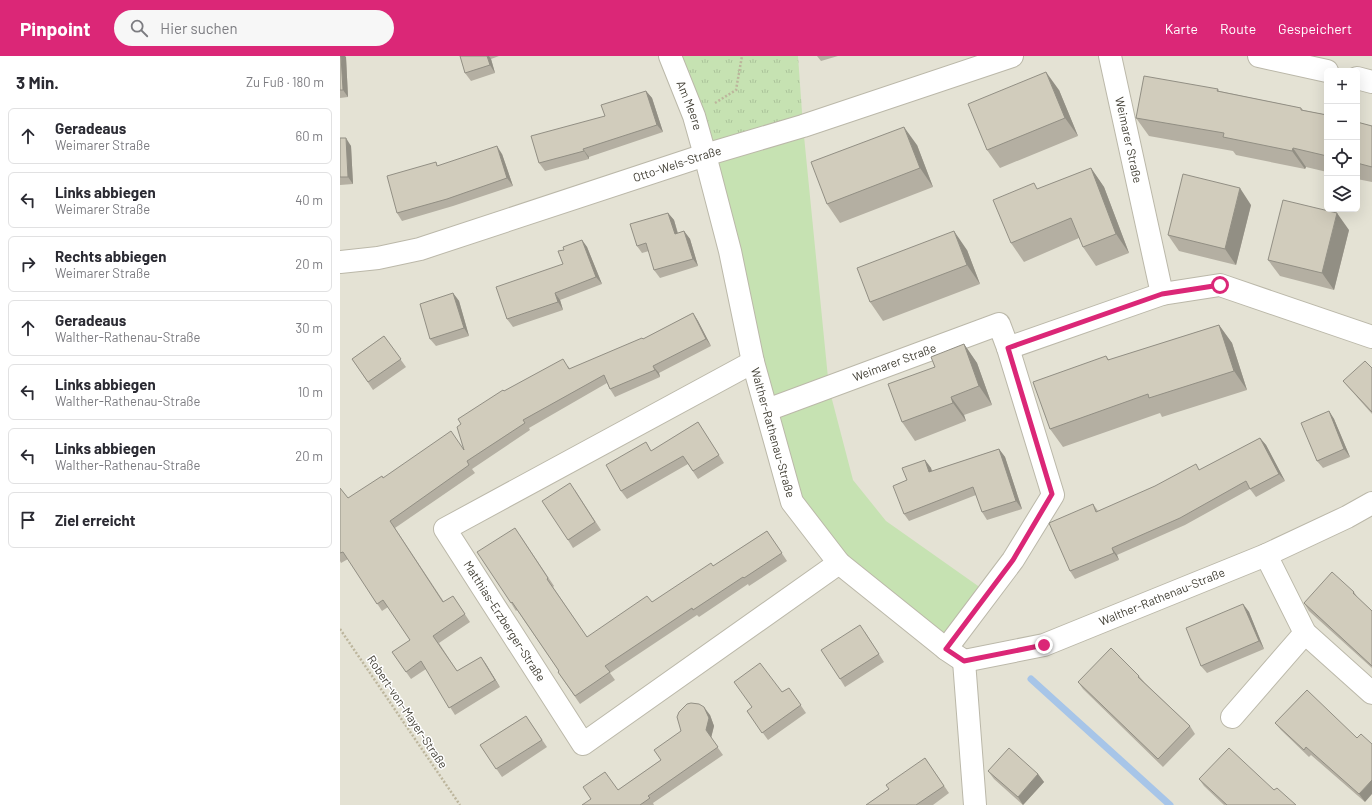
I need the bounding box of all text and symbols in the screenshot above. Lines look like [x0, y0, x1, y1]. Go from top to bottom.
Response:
search box [114, 10, 394, 46]
text: Pinpoint [20, 17, 90, 40]
icon: search [128, 17, 150, 39]
text: Hier suchen [160, 19, 238, 37]
text: Karte [1165, 20, 1198, 37]
text: Route [1220, 20, 1256, 37]
text: Gespeichert [1278, 20, 1352, 37]
map controls [1324, 68, 1360, 212]
button: + [1324, 68, 1360, 104]
text: 3 Min. [16, 72, 59, 92]
text: Zu Fuß · 180 m [246, 74, 324, 90]
street label: Am Meere [675, 78, 706, 131]
street label: Weimarer Straße [1113, 95, 1146, 184]
button: − [1324, 104, 1360, 140]
text: Geradeaus [55, 119, 126, 137]
icon: ahead [17, 125, 39, 147]
text: 60 m [296, 128, 323, 144]
text: Weimarer Straße [55, 137, 150, 153]
button: locate [1324, 140, 1360, 176]
street label: Otto-Wels-Straße [631, 143, 723, 184]
button: layers [1324, 176, 1360, 212]
text: Links abbiegen [55, 183, 156, 201]
icon: left [17, 189, 39, 211]
text: 40 m [295, 192, 323, 208]
text: Weimarer Straße [55, 201, 150, 217]
text: Rechts abbiegen [55, 247, 166, 265]
icon: right [17, 253, 39, 275]
text: 20 m [295, 256, 323, 272]
text: Weimarer Straße [55, 265, 150, 281]
route start [1211, 276, 1229, 294]
text: Geradeaus [55, 311, 126, 329]
icon: ahead [17, 317, 39, 339]
text: 30 m [296, 320, 323, 336]
text: Walther-Rathenau-Straße [55, 329, 201, 345]
street label: Weimarer Straße [850, 340, 938, 384]
street label: Walther-Rathenau-Straße [749, 366, 798, 499]
text: Links abbiegen [55, 375, 156, 393]
icon: left [17, 381, 39, 403]
text: 10 m [298, 384, 323, 400]
text: Walther-Rathenau-Straße [55, 393, 201, 409]
text: Links abbiegen [55, 439, 156, 457]
icon: left [17, 445, 39, 467]
text: 20 m [295, 448, 323, 464]
text: Walther-Rathenau-Straße [55, 457, 201, 473]
icon: arrive [17, 509, 39, 531]
text: Ziel erreicht [55, 511, 136, 529]
street label: Matthias-Erzberger-Straße [461, 558, 549, 684]
street label: Walther-Rathenau-Straße [1097, 564, 1227, 628]
route end [1035, 636, 1053, 654]
street label: Robert-von-Mayer-Straße [365, 652, 451, 771]

